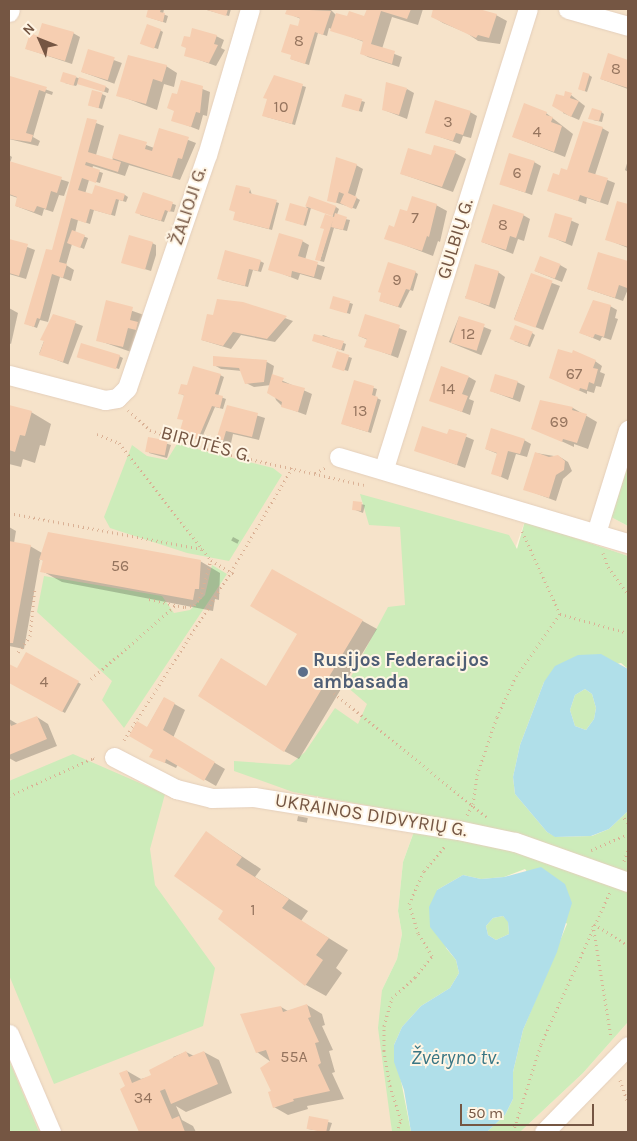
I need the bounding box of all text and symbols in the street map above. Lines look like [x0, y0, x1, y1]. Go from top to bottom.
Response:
north arrow [15, 15, 65, 65]
text: N [19, 20, 38, 39]
house number: 8 [294, 31, 304, 51]
house number: 8 [611, 59, 621, 79]
house number: 10 [274, 97, 288, 117]
house number: 3 [443, 112, 453, 132]
house number: 4 [533, 122, 541, 142]
house number: 6 [512, 163, 522, 183]
street label: ŽALIOJI G. [166, 164, 212, 248]
street label: GULBIŲ G. [433, 196, 479, 282]
house number: 7 [411, 208, 419, 228]
house number: 8 [498, 215, 508, 235]
house number: 9 [392, 270, 402, 290]
house number: 12 [461, 324, 475, 344]
house number: 67 [566, 364, 582, 384]
house number: 14 [441, 379, 455, 399]
house number: 13 [353, 401, 367, 421]
house number: 69 [550, 412, 568, 432]
street label: BIRUTĖS G. [158, 422, 254, 468]
house number: 56 [111, 556, 129, 576]
place label: Rusijos Federacijos ambasada [313, 650, 489, 694]
marker: Rusijos Federacijos ambasada [297, 666, 309, 678]
house number: 4 [40, 672, 48, 692]
street label: UKRAINOS DIDVYRIŲ G. [273, 790, 469, 842]
house number: 1 [250, 900, 256, 920]
water label: Žvėryno tv. [411, 1045, 499, 1069]
house number: 55A [280, 1047, 308, 1067]
house number: 34 [134, 1088, 152, 1108]
scale bar [462, 1094, 596, 1126]
text: 50 m [468, 1104, 503, 1122]

